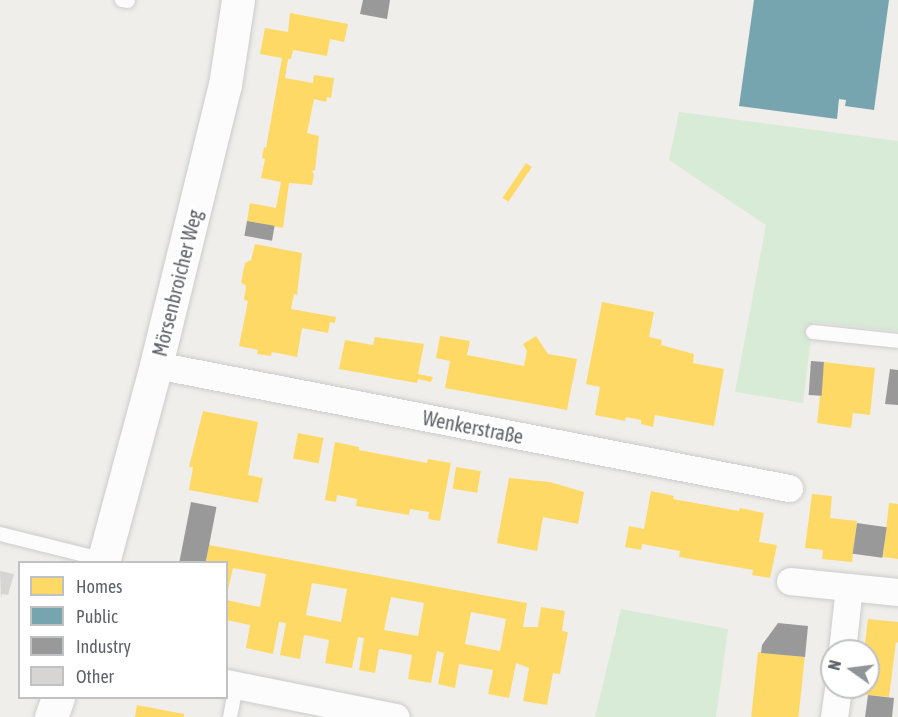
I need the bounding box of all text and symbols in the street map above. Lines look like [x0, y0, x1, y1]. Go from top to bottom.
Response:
street label: Mörsenbroicher Weg [147, 207, 207, 359]
street label: Wenkerstraße [421, 405, 525, 449]
legend [18, 561, 228, 699]
text: Homes [76, 576, 122, 597]
text: Public [76, 606, 118, 627]
text: Industry [76, 636, 131, 657]
north arrow [820, 639, 880, 699]
text: N [825, 658, 844, 672]
text: Other [76, 666, 114, 687]

